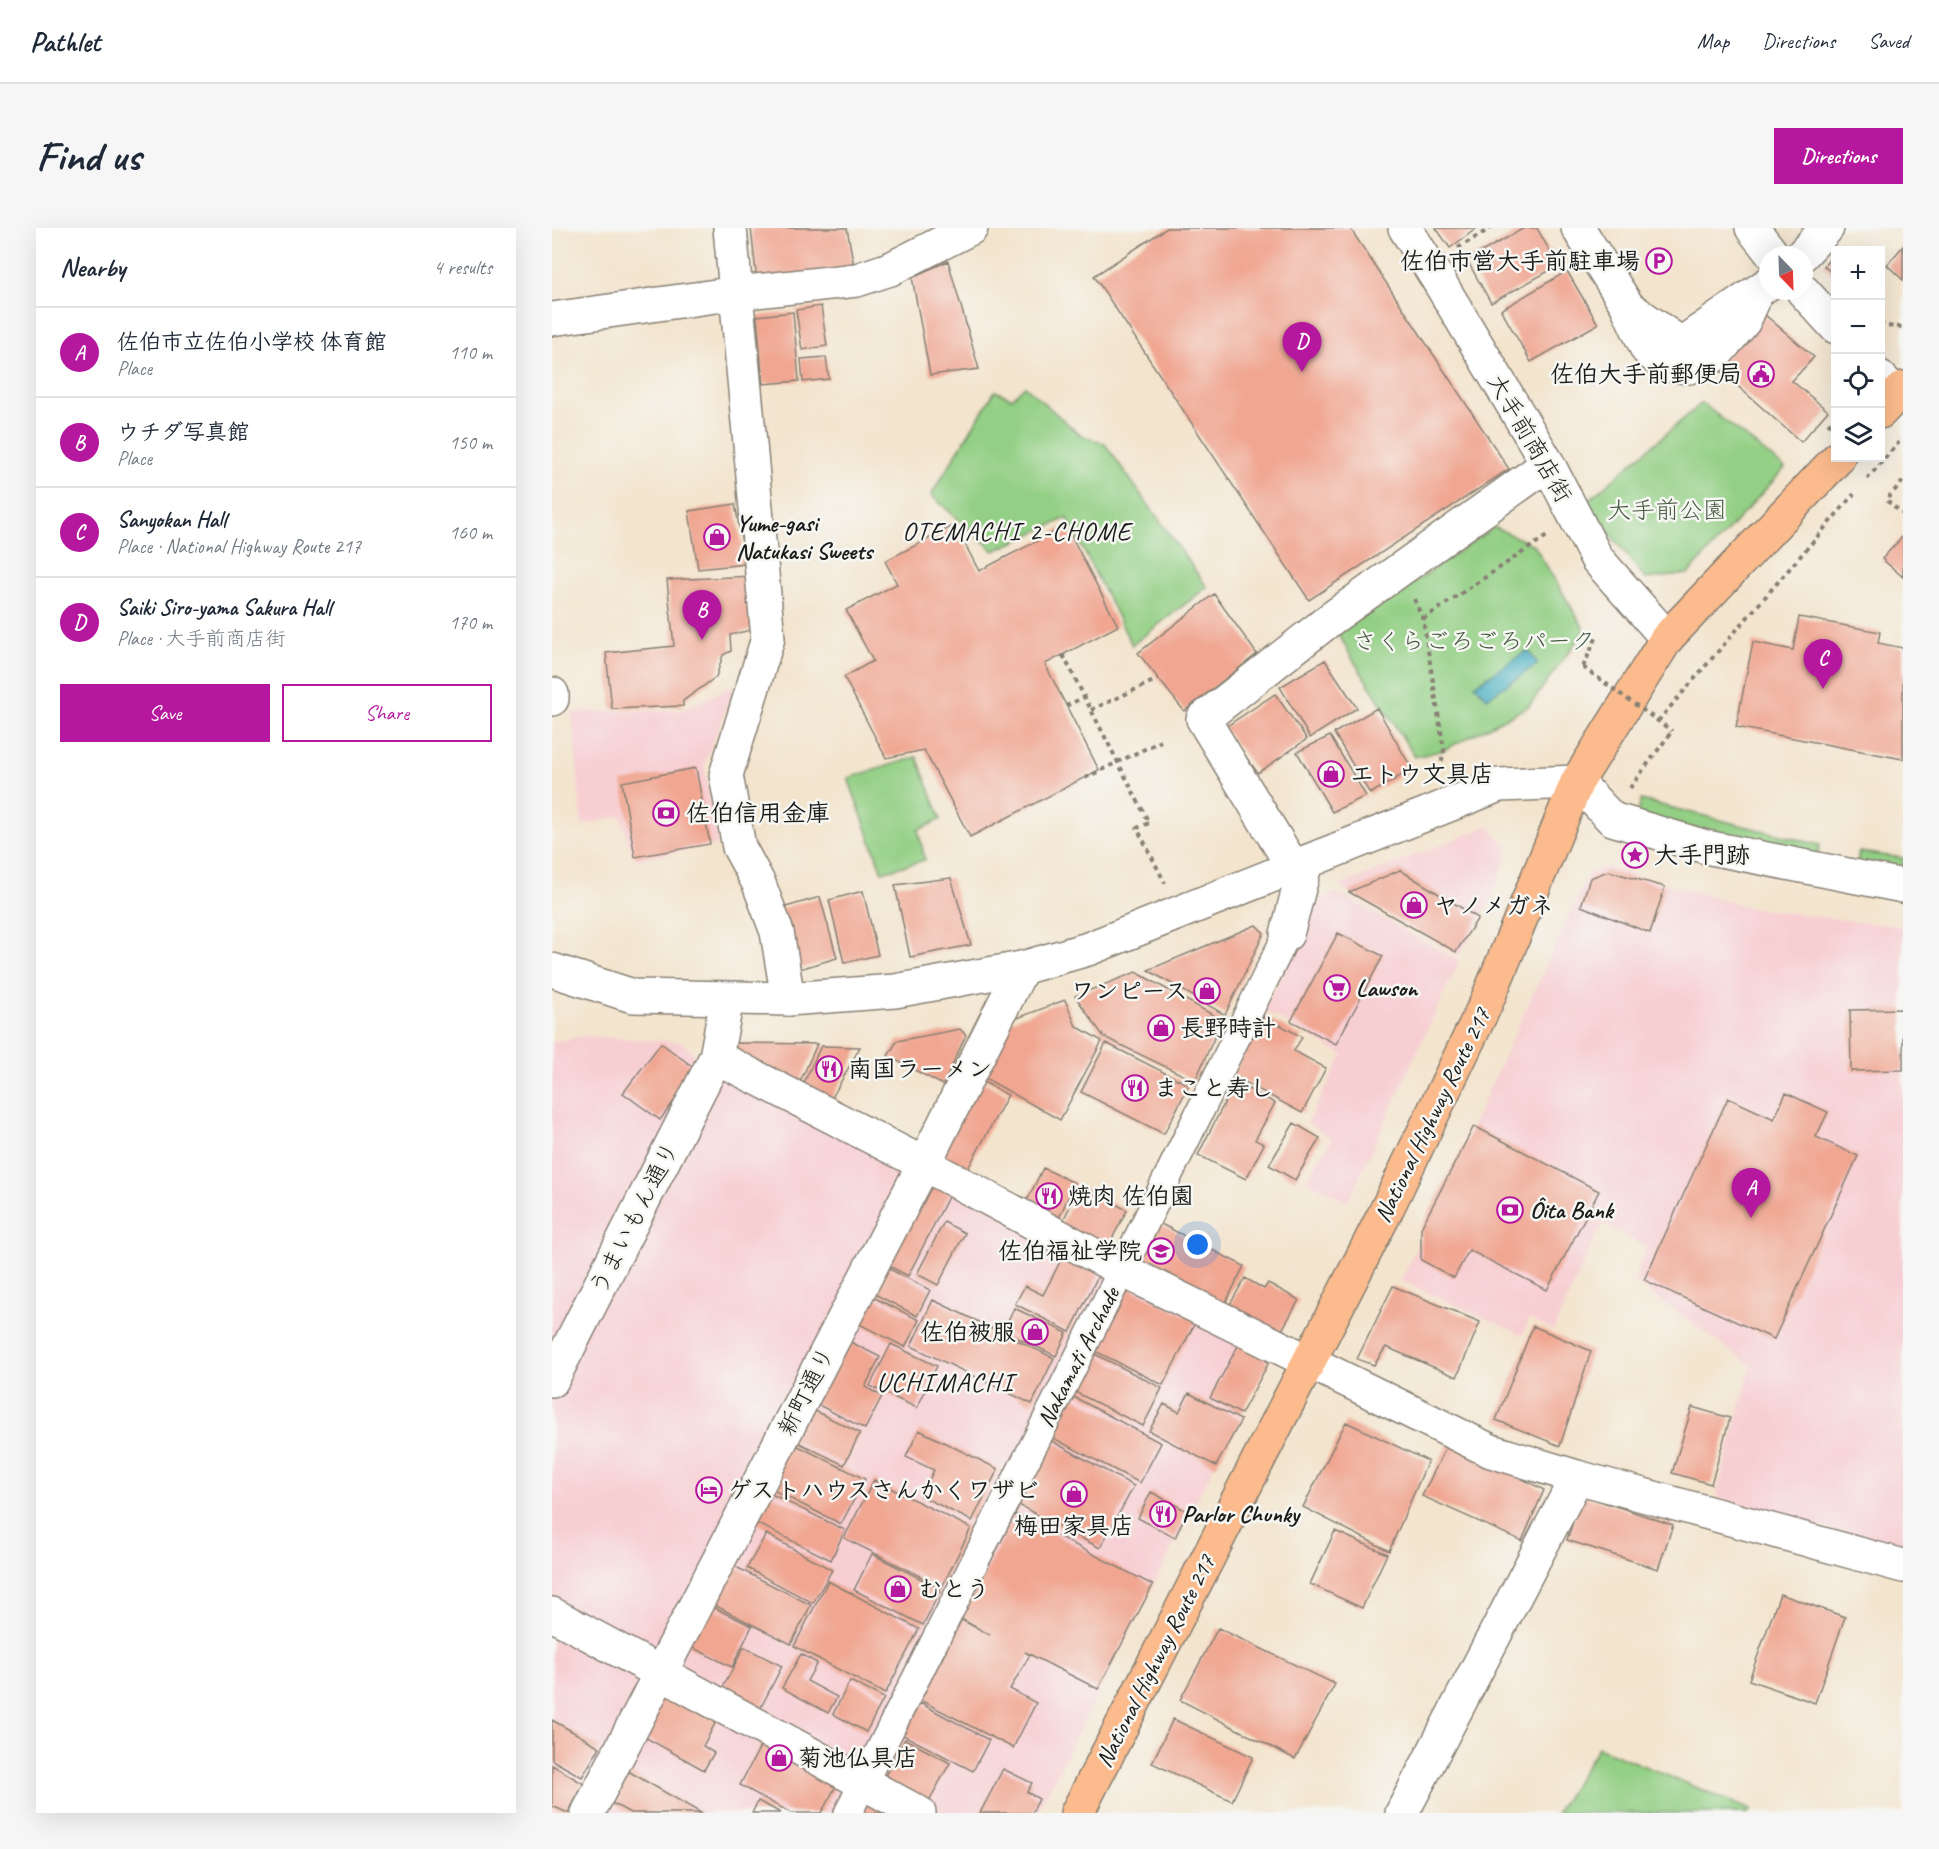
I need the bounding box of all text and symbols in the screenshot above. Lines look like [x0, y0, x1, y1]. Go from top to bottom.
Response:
text: Pathlet [30, 24, 100, 59]
text: Map [1697, 28, 1729, 54]
text: Directions [1762, 28, 1835, 54]
text: Saved [1868, 28, 1909, 54]
button: Directions [1774, 128, 1903, 184]
text: Find us [36, 130, 141, 183]
place label: 佐伯市営大手前駐車場 [1400, 246, 1640, 276]
parking icon: 佐伯市営大手前駐車場 [1644, 246, 1674, 276]
north arrow [1759, 246, 1813, 300]
map controls [1831, 246, 1885, 462]
button: + [1831, 246, 1885, 300]
text: Nearby [60, 251, 125, 284]
text: 4 results [433, 255, 492, 280]
button: − [1831, 300, 1885, 354]
pin: D [1282, 322, 1322, 372]
text: 佐伯市立佐伯小学校 体育館 [117, 328, 386, 356]
text: A [74, 340, 85, 365]
text: 110 m [449, 340, 492, 365]
button: locate [1831, 354, 1885, 408]
text: Place [117, 356, 152, 381]
place label: 佐伯大手前郵便局 [1550, 359, 1742, 389]
public building icon: 佐伯大手前郵便局 [1746, 359, 1776, 389]
street label: 大手前商店街 [1481, 368, 1579, 508]
button: layers [1831, 408, 1885, 462]
text: ウチダ写真館 [117, 418, 249, 446]
text: B [74, 430, 85, 455]
text: 150 m [449, 430, 492, 455]
text: Place [117, 446, 152, 471]
park label: 大手前公園 [1607, 495, 1727, 525]
text: Sanyokan Hall [117, 506, 226, 534]
place label: Yume-gasi Natukasi Sweets [736, 508, 875, 566]
district label: OTEMACHI 2-CHOME [902, 515, 1133, 548]
text: C [75, 520, 84, 545]
text: 160 m [449, 520, 492, 545]
shop icon: Yume-gasi Natukasi Sweets [702, 522, 732, 552]
text: Place · National Highway Route 217 [117, 534, 361, 559]
pin: B [682, 590, 722, 640]
text: Saiki Siro-yama Sakura Hall [117, 594, 331, 622]
text: D [74, 610, 85, 635]
text: 170 m [449, 610, 492, 635]
text: Place · 大手前商店街 [117, 626, 286, 651]
park label: さくらごろごろパーク [1353, 626, 1595, 656]
pin: C [1804, 640, 1842, 689]
button: Save [60, 684, 270, 742]
button: Share [282, 684, 492, 742]
shop icon: エトウ文具店 [1316, 759, 1346, 789]
place label: エトウ文具店 [1350, 759, 1494, 789]
bank icon: 佐伯信用金庫 [651, 798, 681, 828]
place label: 佐伯信用金庫 [686, 798, 830, 828]
place icon: 大手門跡 [1620, 840, 1650, 870]
place label: 大手門跡 [1654, 840, 1750, 870]
shop icon: ヤノメガネ [1399, 890, 1429, 920]
place label: ヤノメガネ [1434, 890, 1554, 920]
supermarket icon: Lawson [1322, 973, 1352, 1003]
place label: Lawson [1356, 973, 1419, 1003]
place label: ワンピース [1070, 976, 1188, 1006]
shop icon: ワンピース [1192, 976, 1222, 1006]
street label: National Highway Route 217 [1367, 1002, 1497, 1227]
shop icon: 長野時計 [1146, 1013, 1176, 1043]
place label: 長野時計 [1180, 1013, 1276, 1043]
restaurant icon: 南国ラーメン [814, 1054, 844, 1084]
place label: 南国ラーメン [848, 1054, 992, 1084]
restaurant icon: まこと寿し [1120, 1073, 1150, 1103]
place label: まこと寿し [1154, 1073, 1274, 1103]
street label: うまいもん通り [582, 1136, 686, 1300]
pin: A [1732, 1168, 1770, 1218]
restaurant icon: 焼肉 佐伯園 [1034, 1181, 1064, 1211]
place label: 焼肉 佐伯園 [1068, 1181, 1194, 1211]
bank icon: Ôita Bank [1495, 1195, 1525, 1225]
place label: Ôita Bank [1530, 1195, 1615, 1225]
your location [1183, 1230, 1212, 1259]
place label: 佐伯福祉学院 [998, 1236, 1142, 1266]
school or university icon: 佐伯福祉学院 [1146, 1236, 1176, 1266]
street label: Nakamati Archade [1030, 1280, 1127, 1432]
place label: 佐伯被服 [920, 1317, 1016, 1347]
shop icon: 佐伯被服 [1020, 1317, 1050, 1347]
street label: 新町通り [771, 1341, 841, 1441]
district label: UCHIMACHI [876, 1365, 1018, 1399]
hotel icon: ゲストハウスさんかくワザビ [694, 1475, 724, 1505]
place label: ゲストハウスさんかくワザビ [728, 1475, 1039, 1505]
shop icon: 梅田家具店 [1059, 1479, 1089, 1509]
restaurant icon: Parlor Chunky [1148, 1499, 1178, 1529]
place label: Parlor Chunky [1182, 1499, 1302, 1529]
place label: 梅田家具店 [1014, 1511, 1134, 1541]
street label: National Highway Route 217 [1088, 1549, 1222, 1772]
shop icon: むとう [883, 1574, 913, 1604]
place label: むとう [918, 1574, 990, 1604]
shop icon: 菊池仏具店 [764, 1743, 794, 1773]
place label: 菊池仏具店 [798, 1743, 918, 1773]

